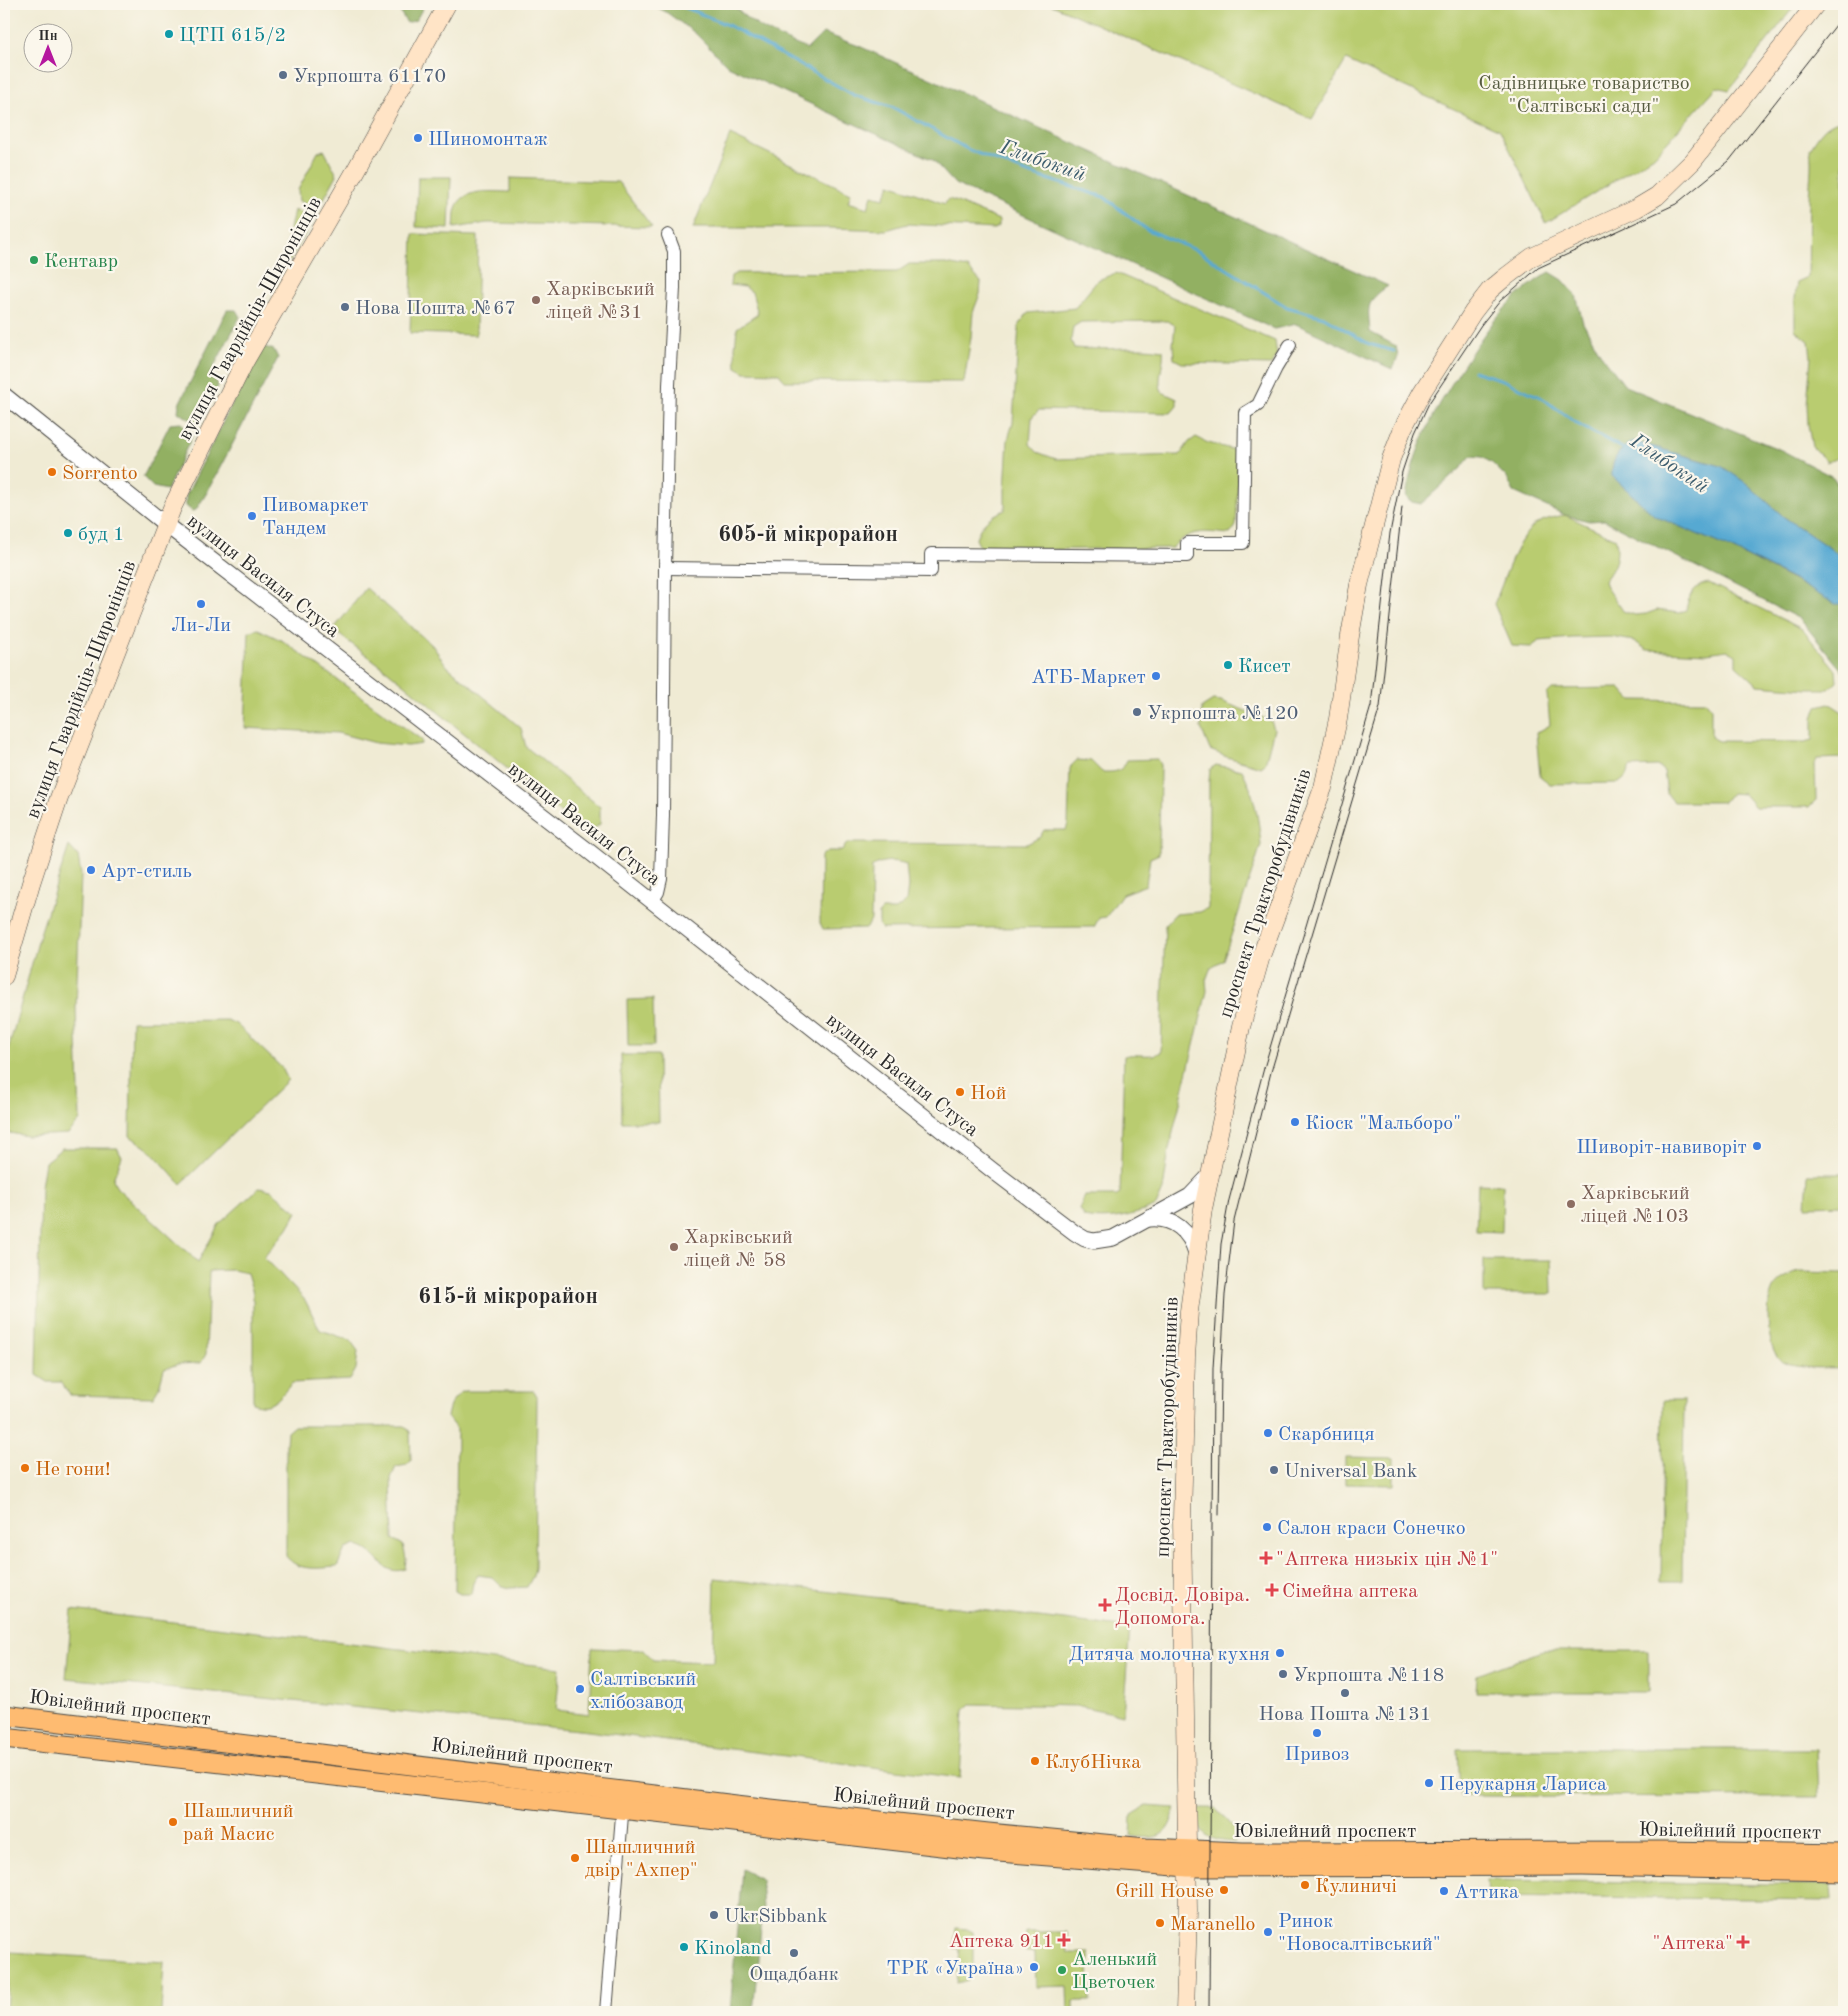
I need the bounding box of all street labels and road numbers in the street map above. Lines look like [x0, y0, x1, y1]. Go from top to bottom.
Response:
street label: вулиця Гвардійців-Широнінців [175, 194, 326, 444]
street label: вулиця Василя Стуса [183, 511, 343, 642]
street label: вулиця Гвардійців-Широнінців [23, 558, 140, 822]
street label: вулиця Василя Стуса [504, 759, 664, 890]
street label: проспект Тракторобудівників [1216, 767, 1316, 1021]
street label: вулиця Василя Стуса [822, 1010, 982, 1141]
street label: проспект Тракторобудівників [1153, 1296, 1183, 1558]
street label: Ювілейний проспект [28, 1688, 212, 1730]
street label: Ювілейний проспект [430, 1736, 614, 1778]
street label: Ювілейний проспект [832, 1785, 1016, 1824]
street label: Ювілейний проспект [1638, 1820, 1822, 1844]
street label: Ювілейний проспект [1234, 1822, 1416, 1842]

